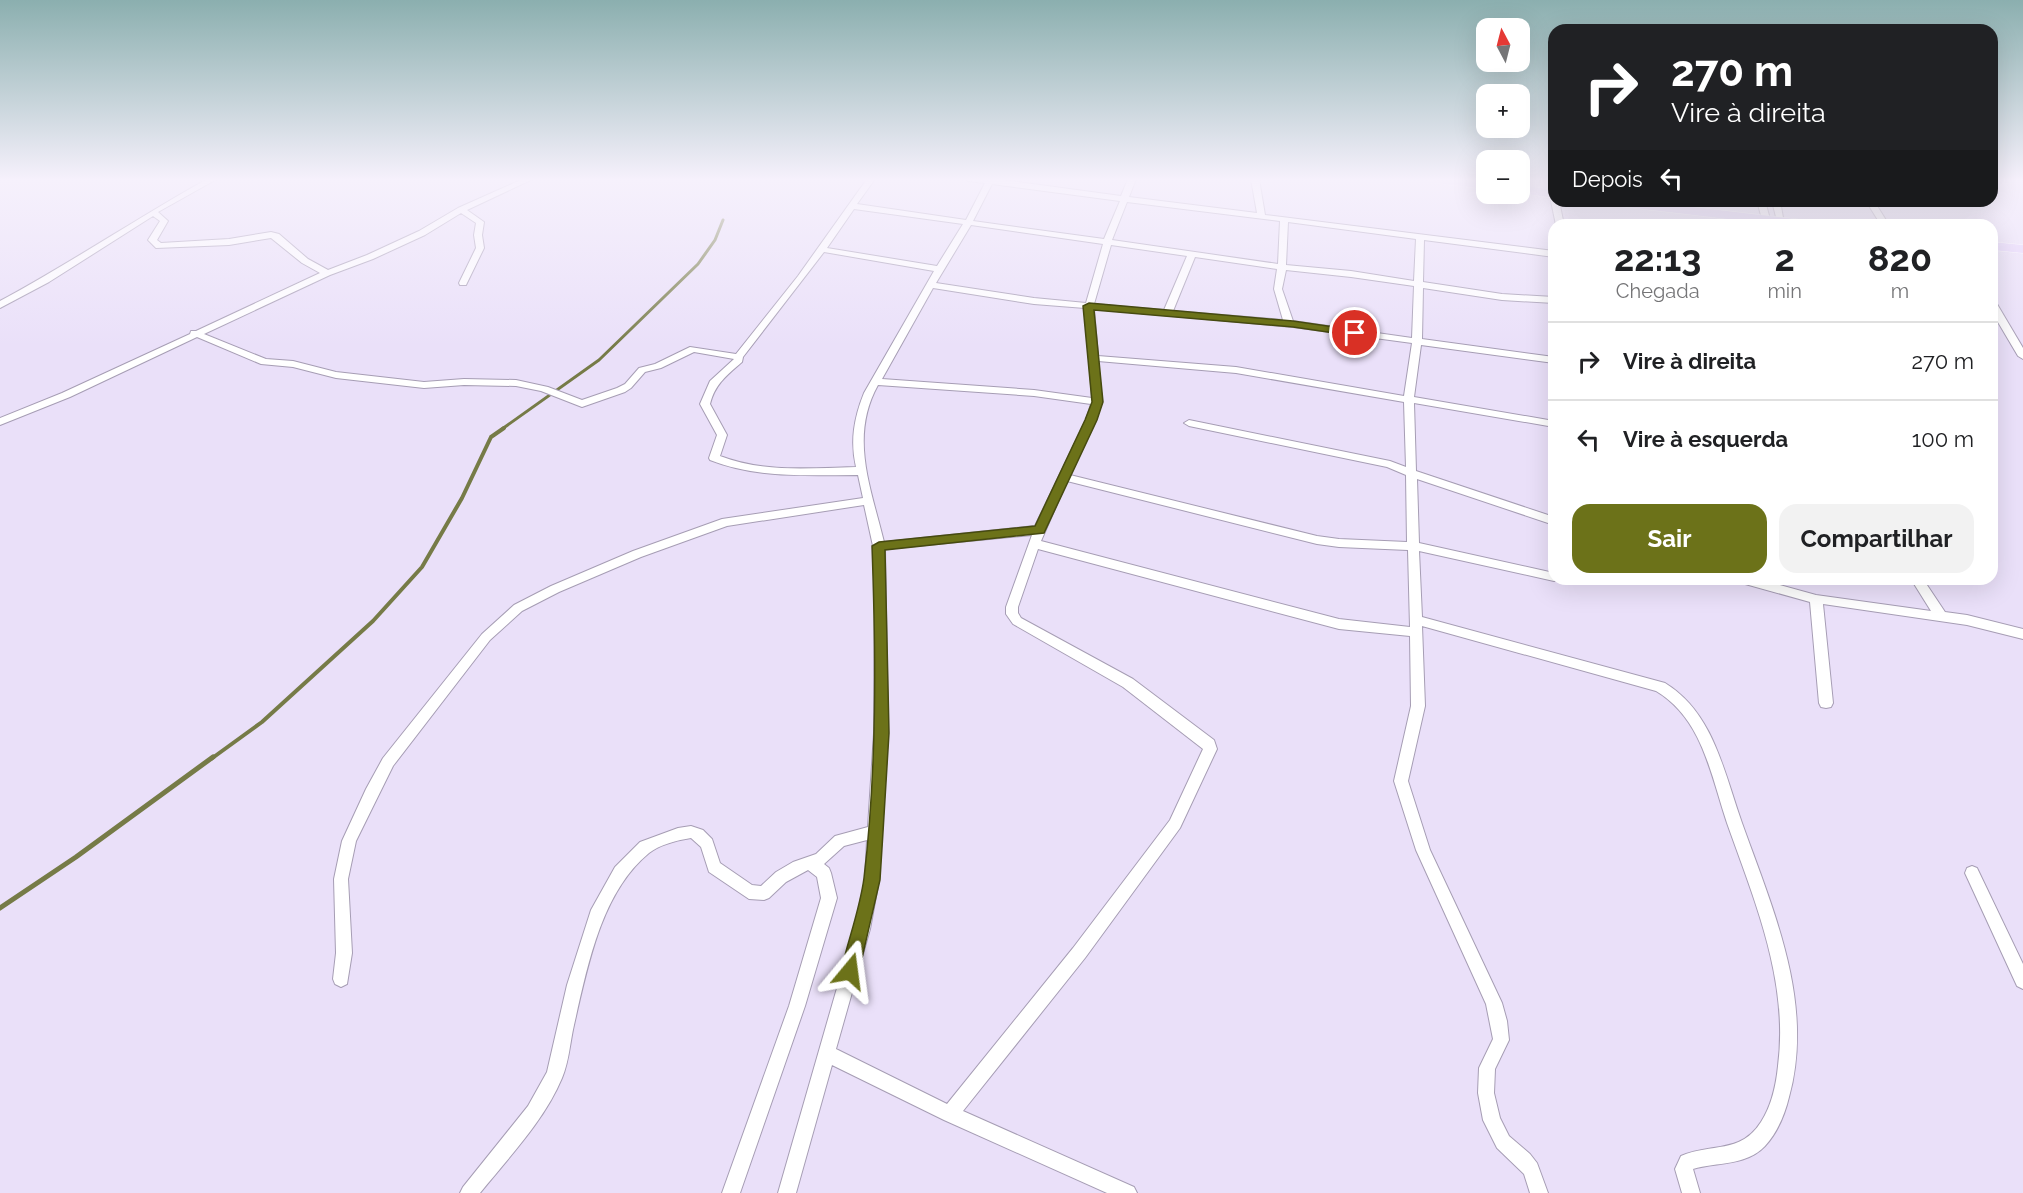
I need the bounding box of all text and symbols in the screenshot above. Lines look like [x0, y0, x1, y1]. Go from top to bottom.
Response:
north arrow [1476, 18, 1530, 72]
map controls [1476, 18, 1530, 204]
text: 270 m [1671, 47, 1793, 96]
icon: right [1572, 48, 1650, 126]
button: + [1476, 84, 1530, 138]
text: Vire à direita [1671, 97, 1826, 128]
button: − [1476, 150, 1530, 204]
icon: left [1655, 162, 1688, 195]
text: Depois [1572, 166, 1643, 192]
text: 22:13 [1614, 237, 1701, 279]
text: 2 [1774, 237, 1795, 279]
text: 820 [1868, 237, 1932, 279]
text: Chegada [1616, 279, 1700, 303]
text: min [1767, 279, 1802, 303]
text: m [1891, 279, 1909, 303]
pin [1329, 307, 1380, 358]
icon: arrive [1338, 316, 1371, 349]
icon: right [1572, 345, 1605, 378]
text: Vire à direita [1623, 348, 1756, 374]
text: 270 m [1912, 348, 1974, 374]
icon: left [1572, 423, 1605, 456]
text: Vire à esquerda [1623, 426, 1788, 452]
text: 100 m [1912, 426, 1974, 452]
button: Sair [1572, 504, 1767, 573]
button: Compartilhar [1779, 504, 1974, 573]
position arrow [818, 939, 882, 1003]

